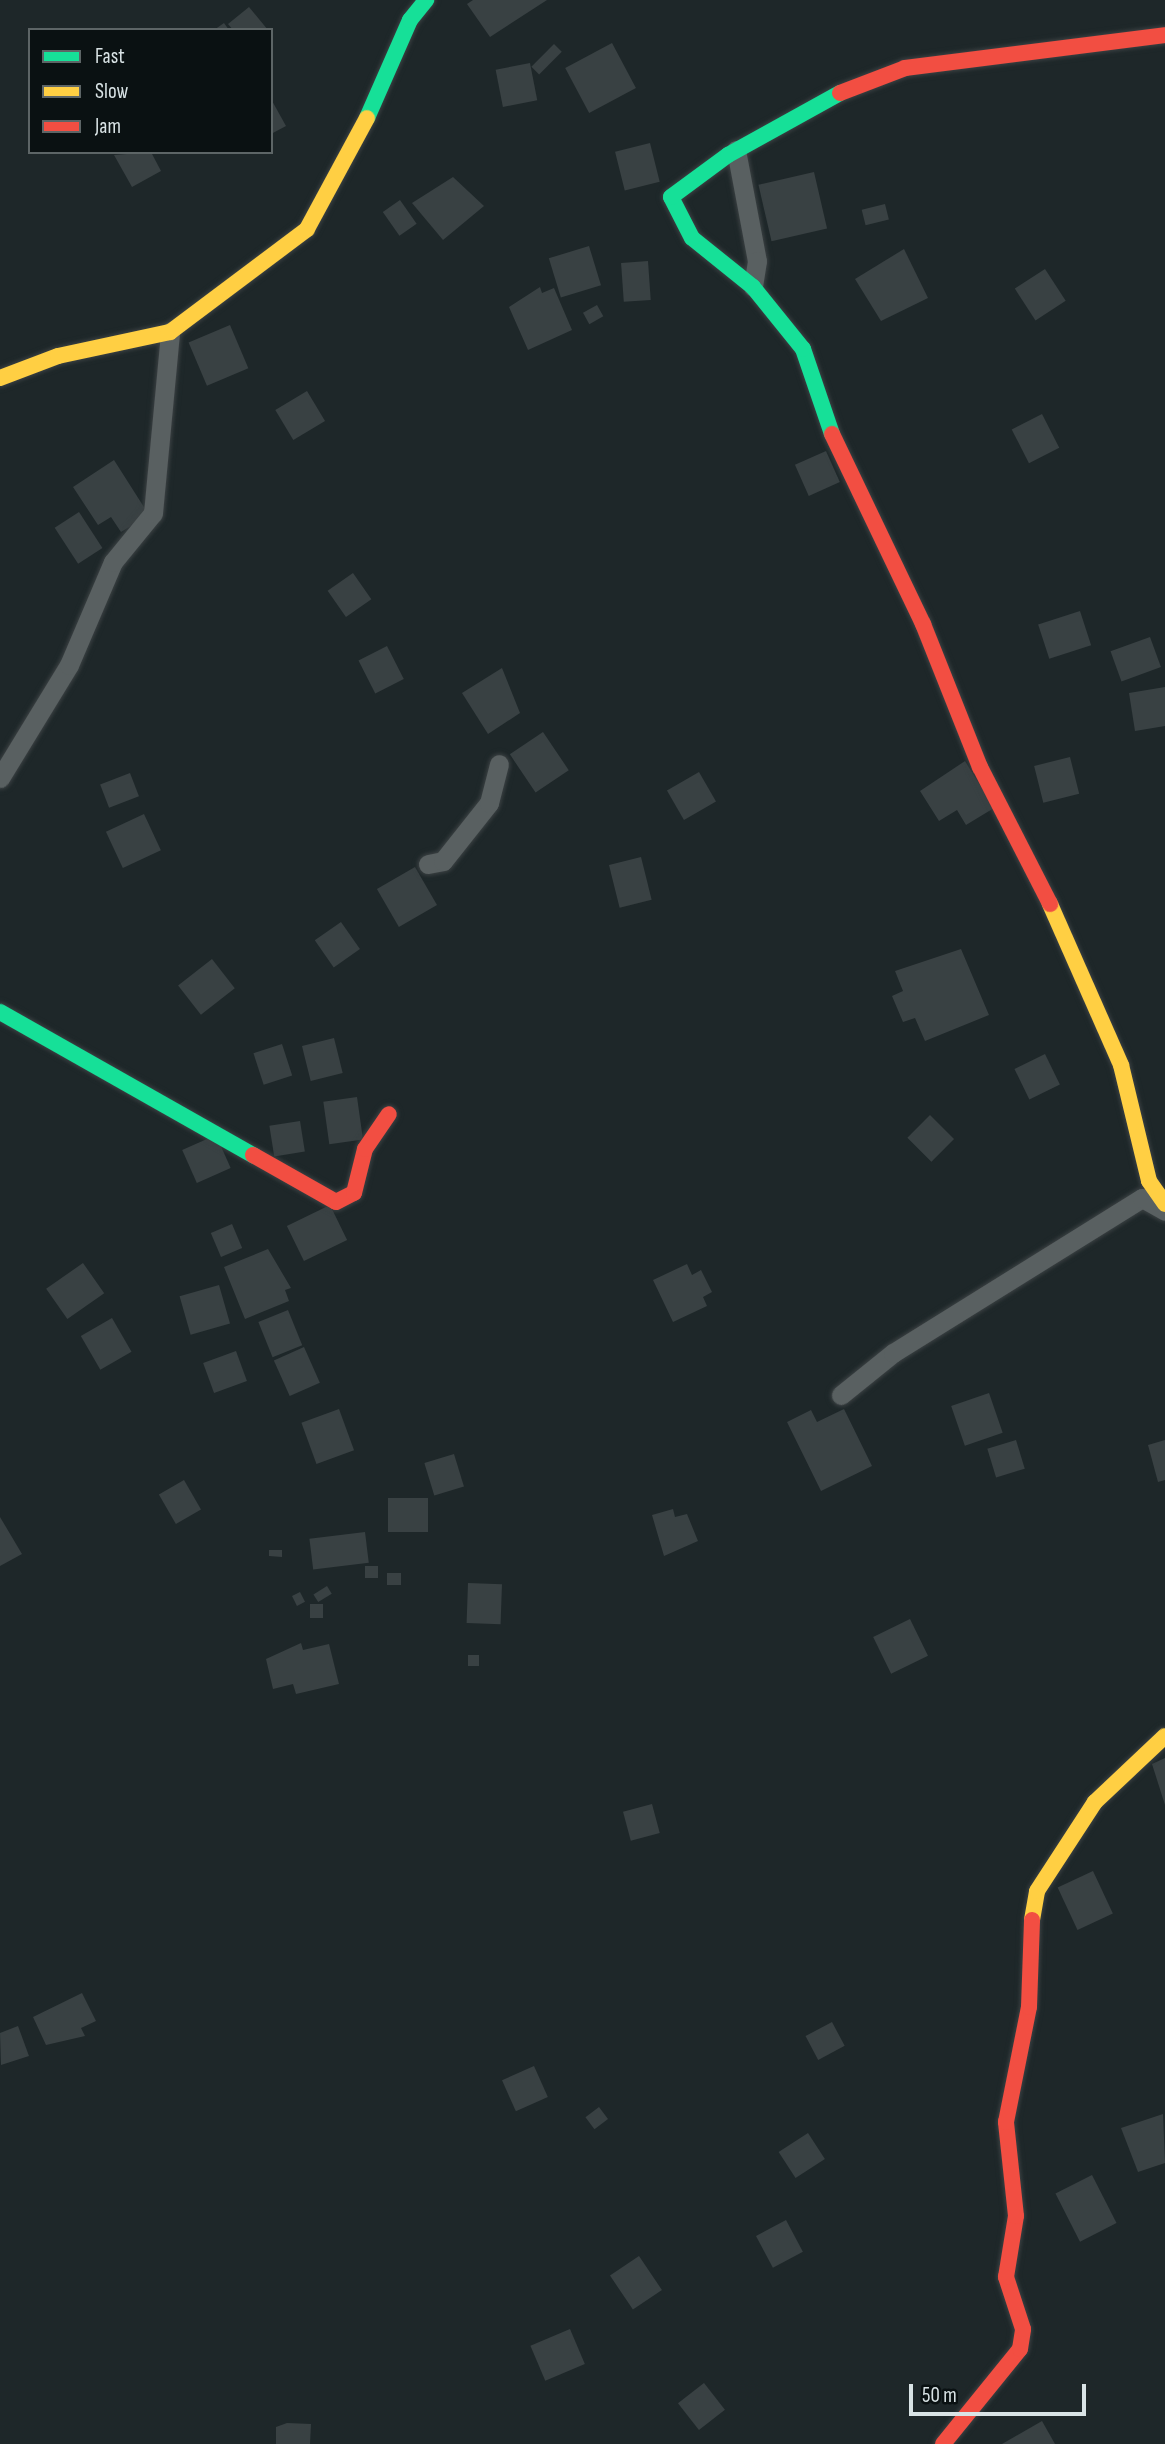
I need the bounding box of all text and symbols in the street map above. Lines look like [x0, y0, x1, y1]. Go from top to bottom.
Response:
legend [28, 28, 273, 154]
text: Fast [95, 44, 125, 69]
text: Slow [95, 79, 128, 104]
text: Jam [95, 114, 121, 139]
scale bar [913, 2370, 1090, 2414]
text: 50 m [922, 2383, 957, 2408]

